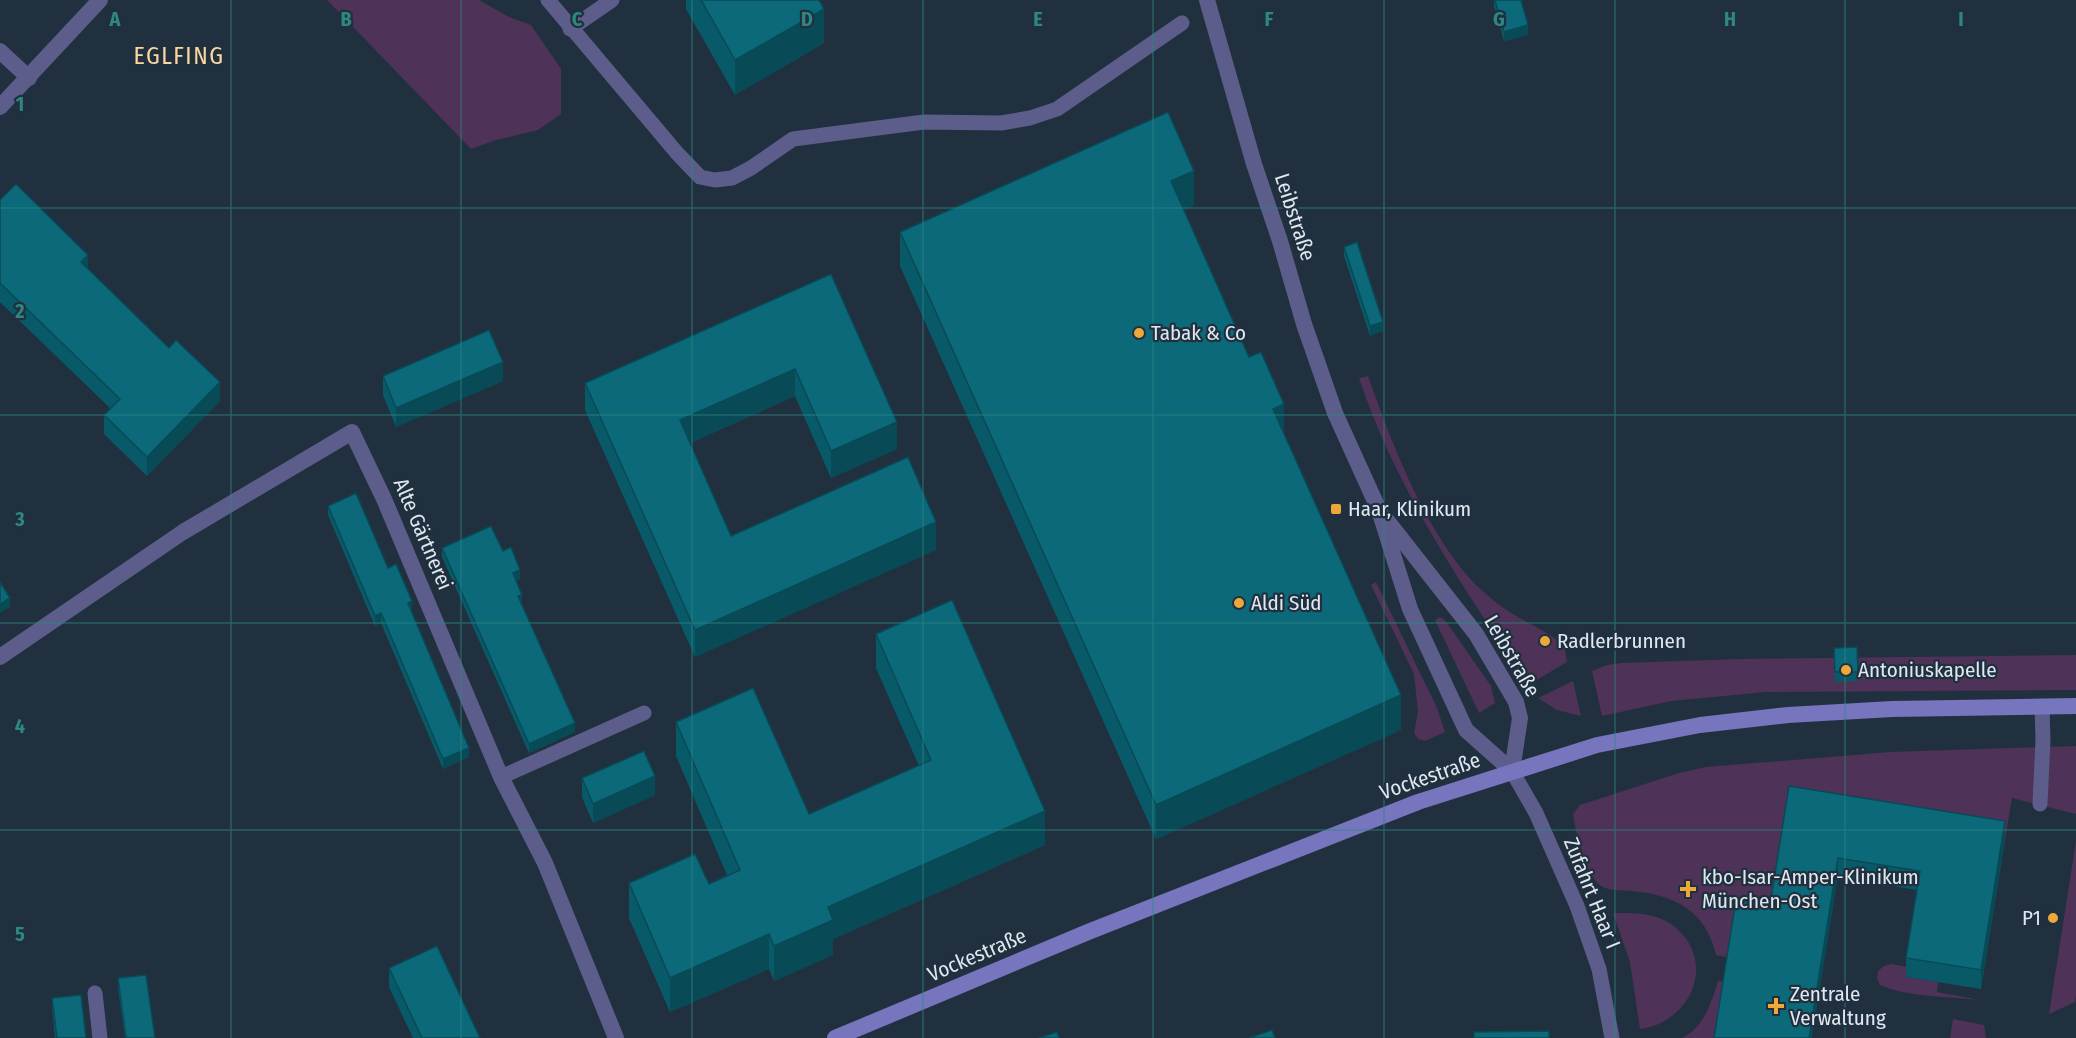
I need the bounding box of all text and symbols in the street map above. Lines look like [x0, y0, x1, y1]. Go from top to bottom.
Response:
text: A [109, 7, 122, 31]
text: B [340, 7, 352, 31]
text: C [572, 7, 583, 31]
text: D [801, 7, 813, 31]
text: E [1033, 7, 1043, 31]
text: F [1265, 7, 1274, 31]
text: G [1493, 7, 1505, 31]
text: H [1724, 7, 1736, 31]
text: I [1958, 7, 1964, 31]
district label: EGLFING [134, 42, 224, 70]
text: 1 [16, 92, 24, 116]
street label: Leibstraße [1269, 170, 1321, 264]
text: 2 [14, 299, 25, 323]
place label: Tabak & Co [1151, 320, 1246, 346]
marker: Tabak & Co [1132, 326, 1146, 340]
street label: Alte Gärtnerei [388, 474, 458, 594]
place label: Haar, Klinikum [1348, 496, 1471, 522]
marker: Haar, Klinikum [1329, 502, 1343, 516]
text: 3 [14, 507, 25, 531]
place label: Aldi Süd [1251, 590, 1322, 616]
marker: Aldi Süd [1232, 596, 1246, 610]
street label: Leibstraße [1478, 610, 1546, 702]
place label: Radlerbrunnen [1557, 628, 1686, 654]
marker: Radlerbrunnen [1538, 634, 1552, 648]
place label: Antoniuskapelle [1858, 657, 1997, 683]
marker: Antoniuskapelle [1839, 663, 1853, 677]
text: 4 [15, 714, 25, 738]
street label: Vockestraße [1376, 747, 1484, 805]
street label: Zufahrt Haar I [1558, 833, 1626, 953]
place label: kbo-Isar-Amper-Klinikum München-Ost [1702, 864, 1919, 914]
marker: kbo-Isar-Amper-Klinikum München-Ost [1679, 880, 1697, 898]
place label: P1 [2022, 905, 2041, 931]
marker: P1 [2046, 911, 2060, 925]
text: 5 [15, 922, 25, 946]
street label: Vockestraße [924, 923, 1030, 987]
place label: Zentrale Verwaltung [1790, 981, 1886, 1031]
marker: Zentrale Verwaltung [1767, 997, 1785, 1015]

